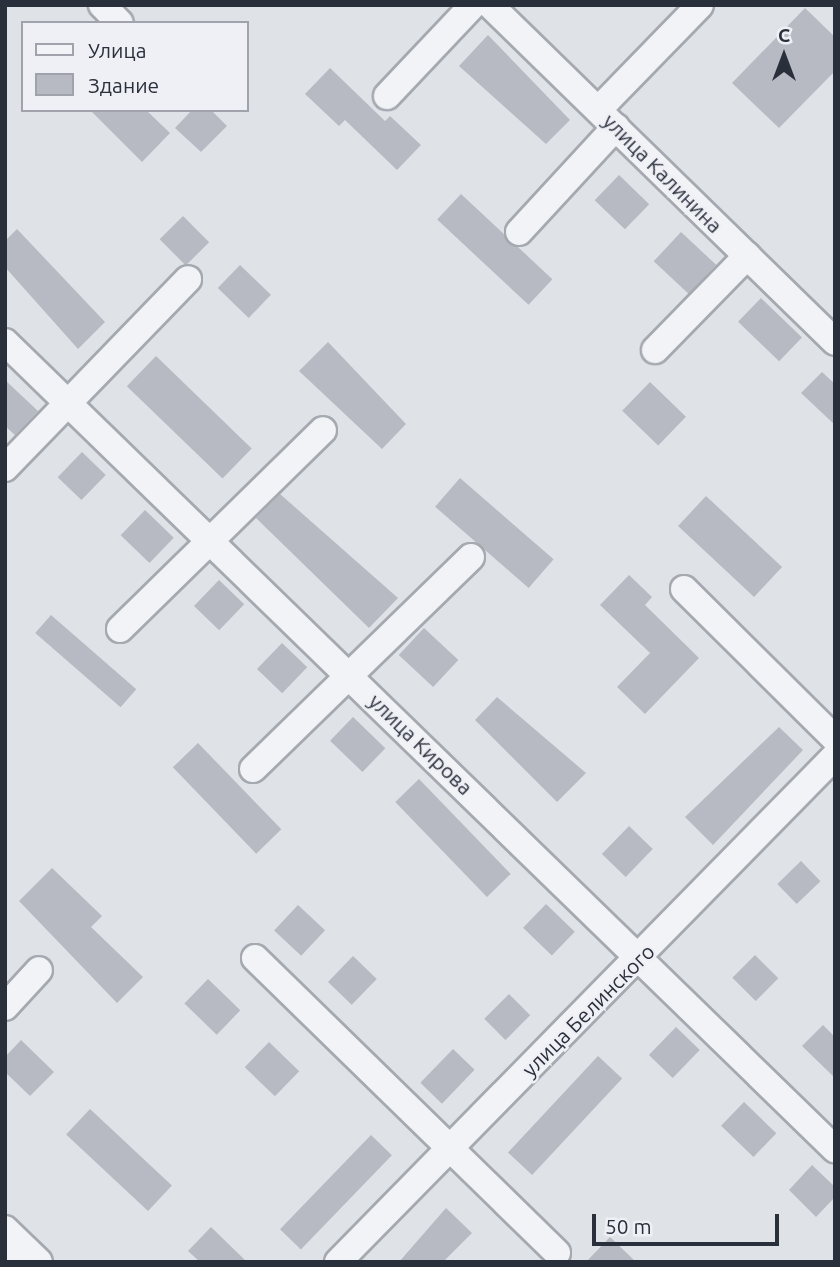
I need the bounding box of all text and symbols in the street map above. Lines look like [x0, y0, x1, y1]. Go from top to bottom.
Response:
legend [21, 21, 248, 112]
north arrow [749, 21, 819, 91]
text: С [778, 24, 790, 46]
text: Улица [88, 38, 146, 62]
text: Здание [88, 73, 159, 97]
street label: улица Калинина [598, 108, 728, 238]
street label: улица Кирова [364, 688, 478, 800]
street label: улица Белинского [517, 939, 659, 1081]
scale bar [595, 1200, 782, 1244]
text: 50 m [605, 1214, 652, 1238]

